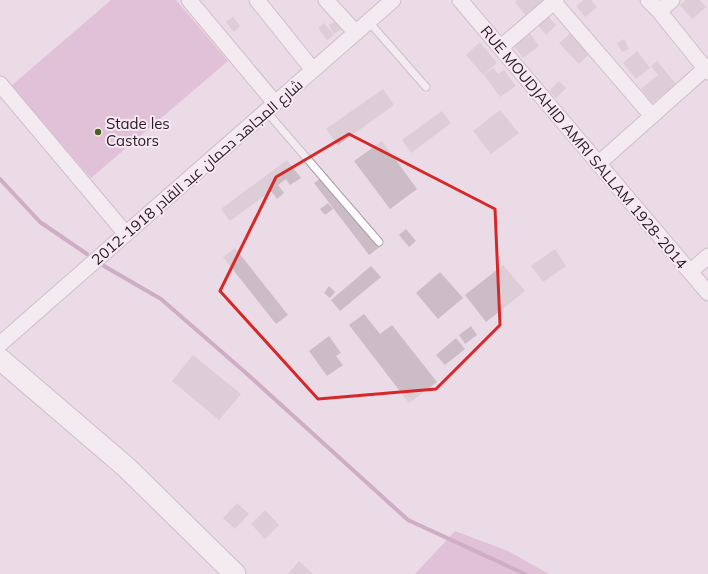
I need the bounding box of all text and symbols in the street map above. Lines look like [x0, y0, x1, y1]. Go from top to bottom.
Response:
street label: RUE MOUDJAHID AMRI SALLAM 1928-2014 [477, 22, 691, 272]
street label: شارع المجاهد دحمان عبد القادر 1918-2012 [88, 75, 308, 270]
place label: Stade les Castors [106, 114, 170, 150]
marker: Stade les Castors [93, 127, 103, 137]

